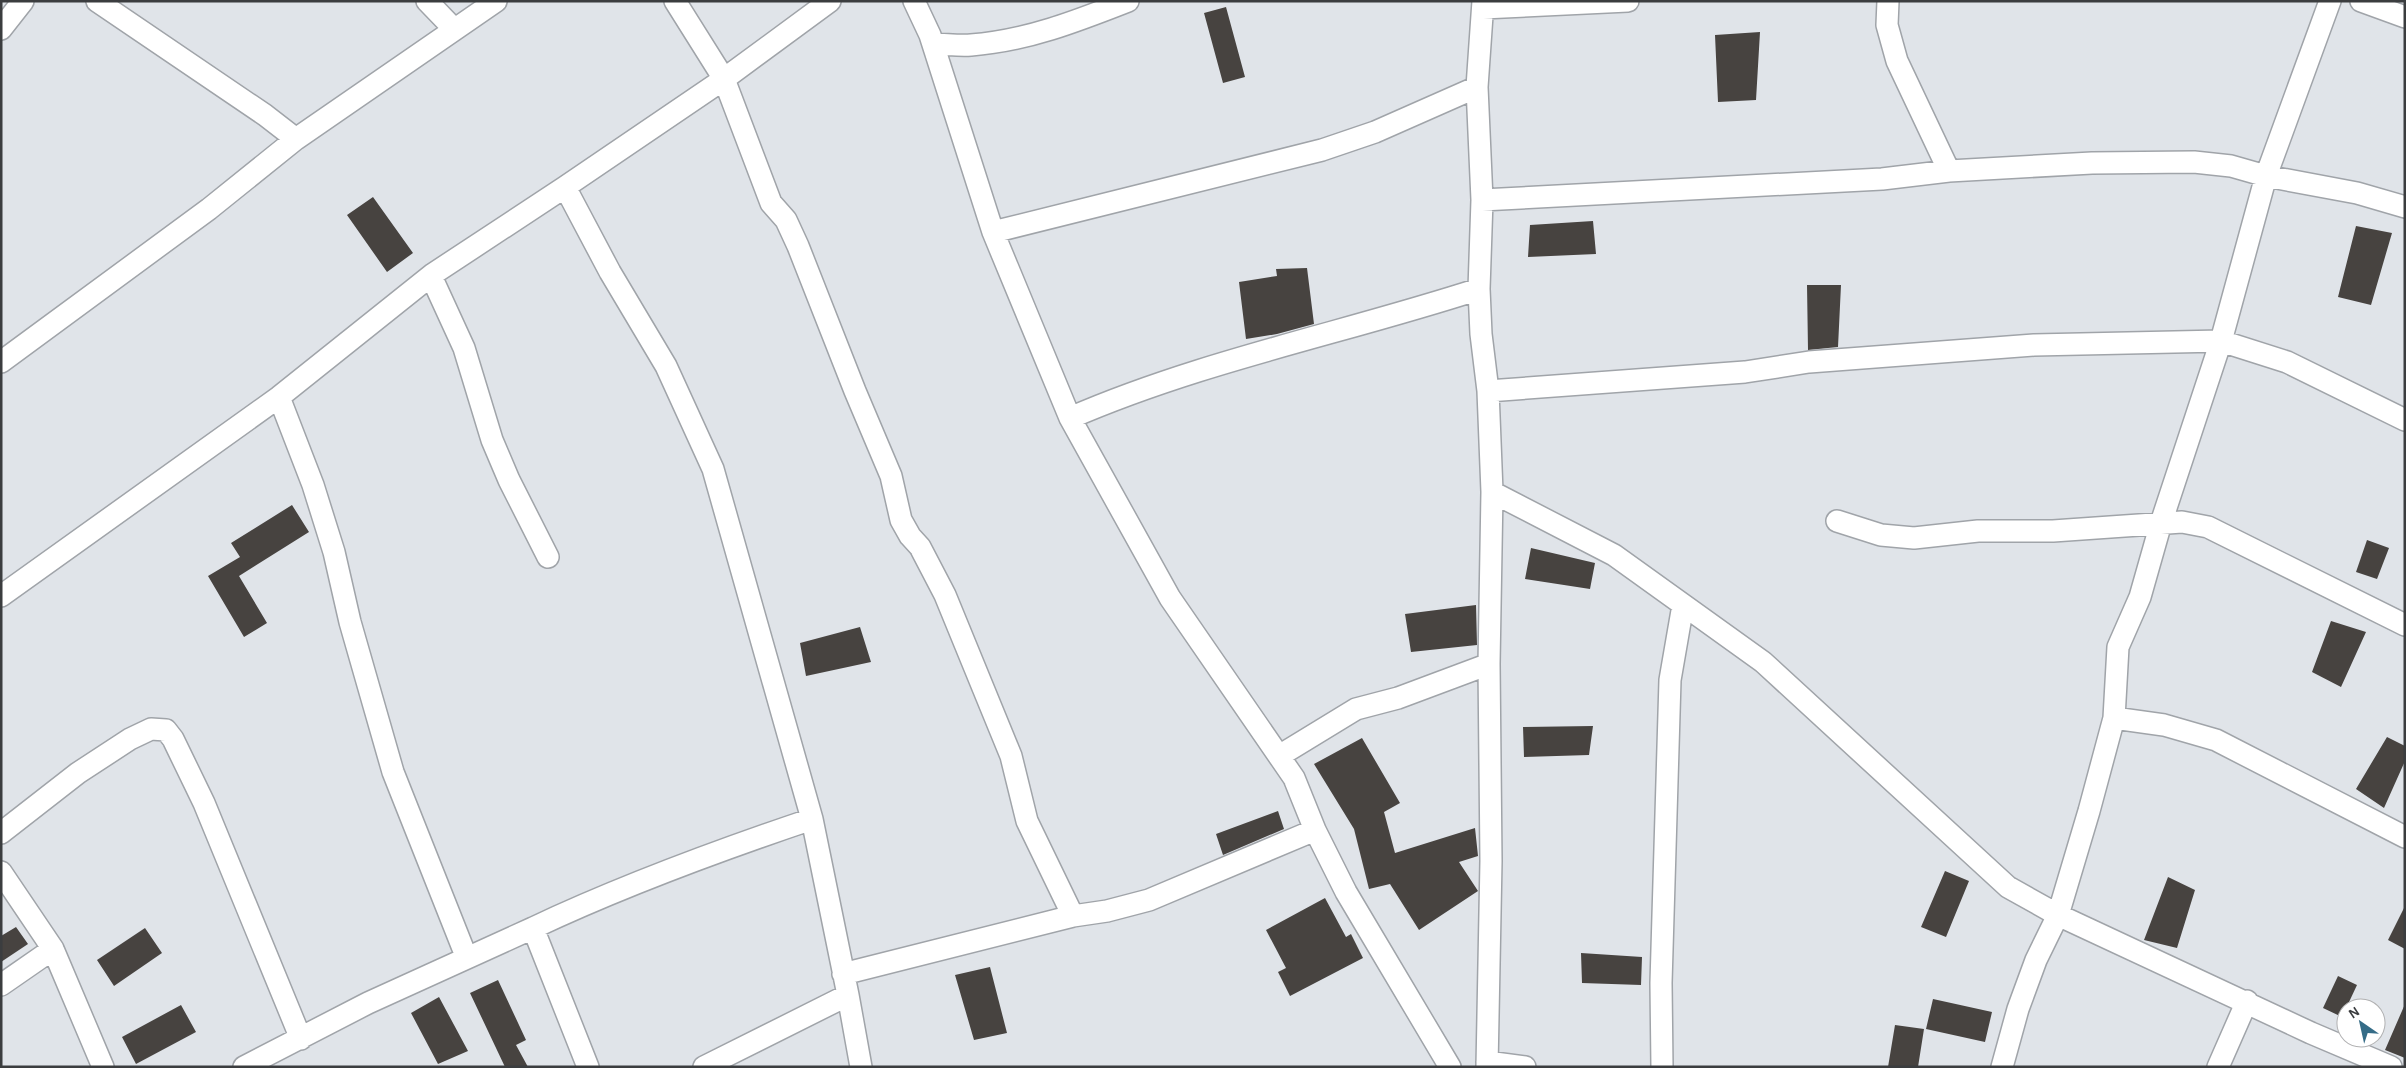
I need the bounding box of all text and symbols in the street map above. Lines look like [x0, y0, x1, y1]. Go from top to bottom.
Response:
north arrow [2336, 998, 2386, 1048]
text: N [2346, 1005, 2362, 1022]

